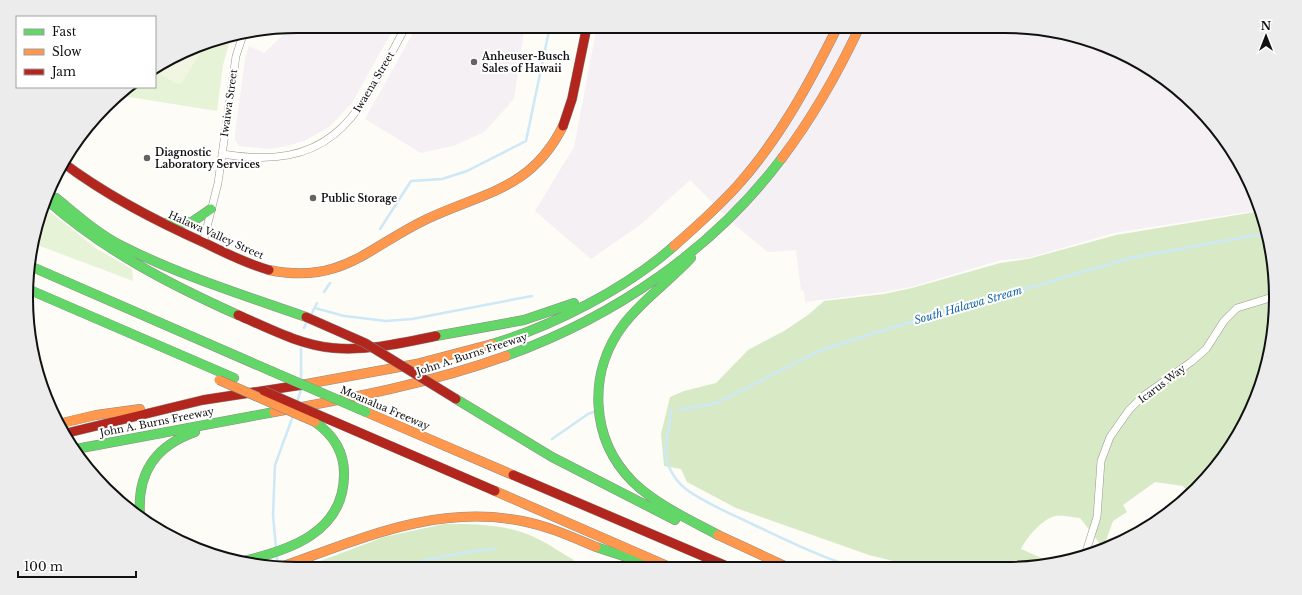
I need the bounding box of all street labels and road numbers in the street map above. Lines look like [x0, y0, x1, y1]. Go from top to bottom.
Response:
street label: Iwaena Street [351, 49, 397, 115]
street label: Iwaiwa Street [218, 68, 240, 138]
street label: Halawa Valley Street [166, 208, 266, 262]
street label: John A. Burns Freeway [413, 330, 530, 379]
street label: Icarus Way [1136, 362, 1189, 406]
street label: Moanalua Freeway [338, 383, 432, 433]
street label: John A. Burns Freeway [97, 404, 216, 440]

